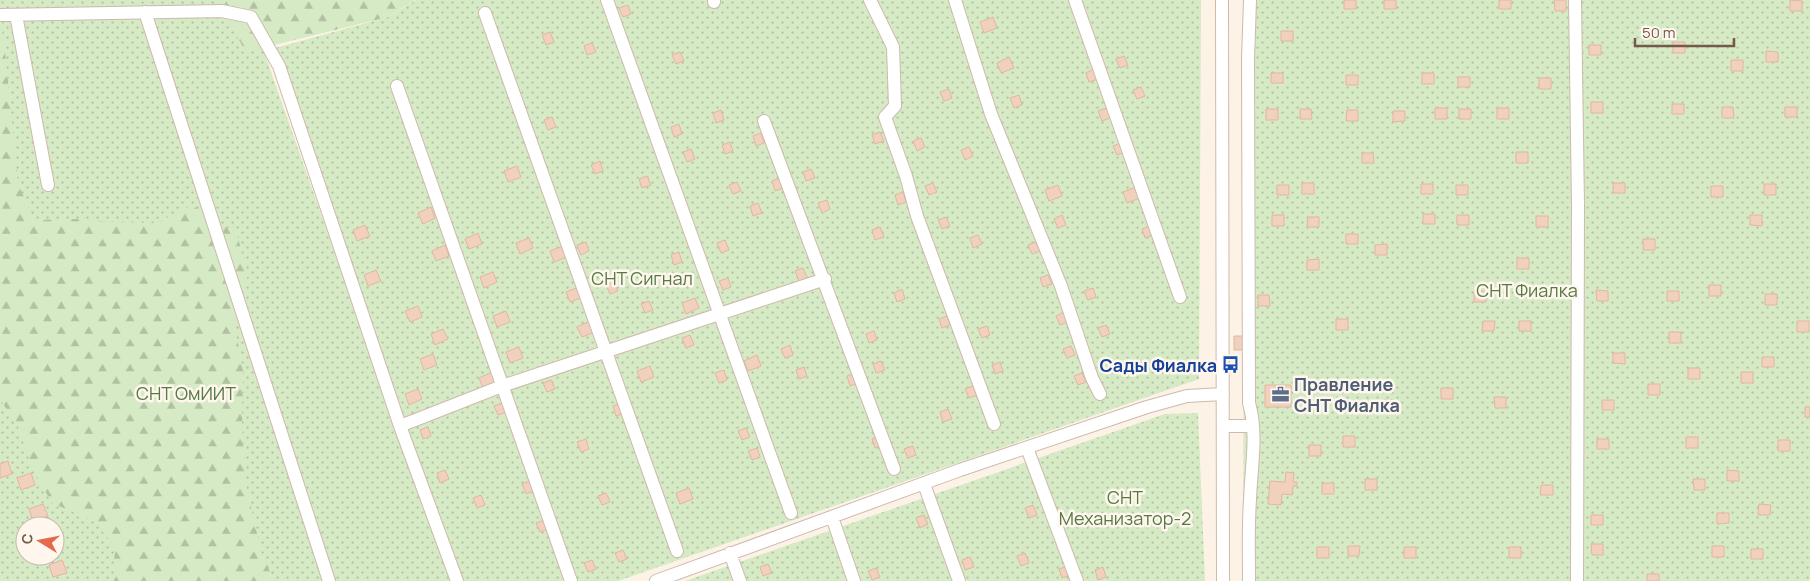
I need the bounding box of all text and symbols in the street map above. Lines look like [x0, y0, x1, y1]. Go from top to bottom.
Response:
scale bar [1635, 15, 1734, 47]
text: 50 m [1642, 22, 1676, 43]
park label: СНТ Сигнал [591, 266, 693, 290]
park label: СНТ Фиалка [1476, 278, 1578, 302]
place label: Сады Фиалка [1099, 353, 1217, 377]
bus stop icon: Сады Фиалка [1221, 355, 1241, 375]
place label: Правление СНТ Фиалка [1294, 372, 1400, 417]
park label: СНТ ОмИИТ [136, 381, 236, 405]
office icon: Правление СНТ Фиалка [1270, 384, 1290, 404]
park label: СНТ Механизатор-2 [1059, 485, 1191, 530]
north arrow [15, 516, 65, 566]
text: С [16, 532, 37, 545]

